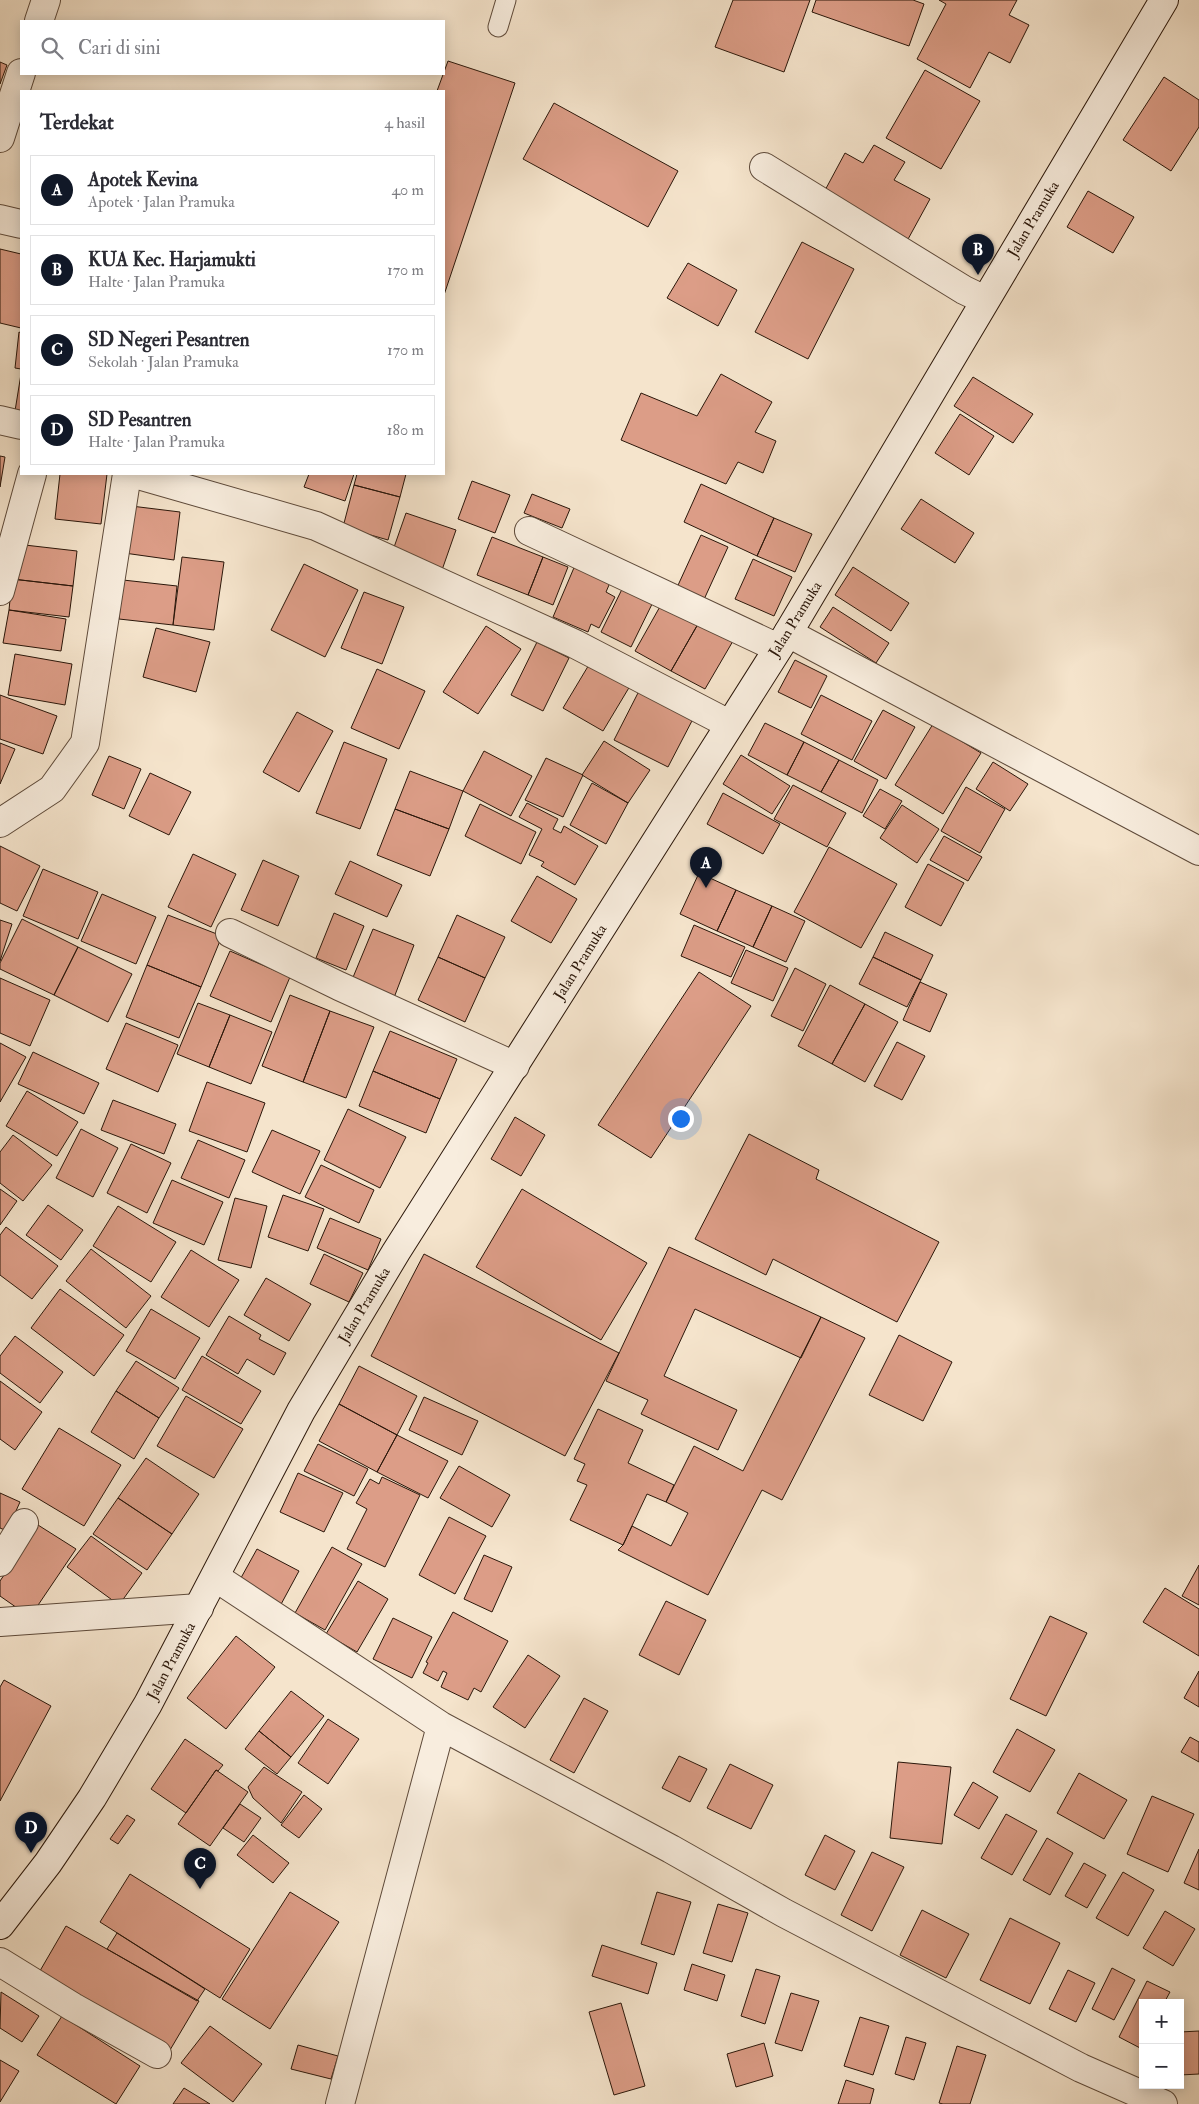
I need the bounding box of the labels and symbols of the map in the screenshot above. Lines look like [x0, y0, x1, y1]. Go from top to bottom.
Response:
street label: Jalan Pramuka [1003, 177, 1065, 262]
pin: B [962, 234, 994, 275]
street label: Jalan Pramuka [764, 577, 827, 662]
pin: A [690, 847, 722, 888]
street label: Jalan Pramuka [549, 920, 612, 1005]
your location [668, 1106, 694, 1132]
street label: Jalan Pramuka [334, 1263, 396, 1348]
street label: Jalan Pramuka [142, 1618, 201, 1705]
pin: D [15, 1812, 47, 1853]
pin: C [184, 1848, 216, 1889]

